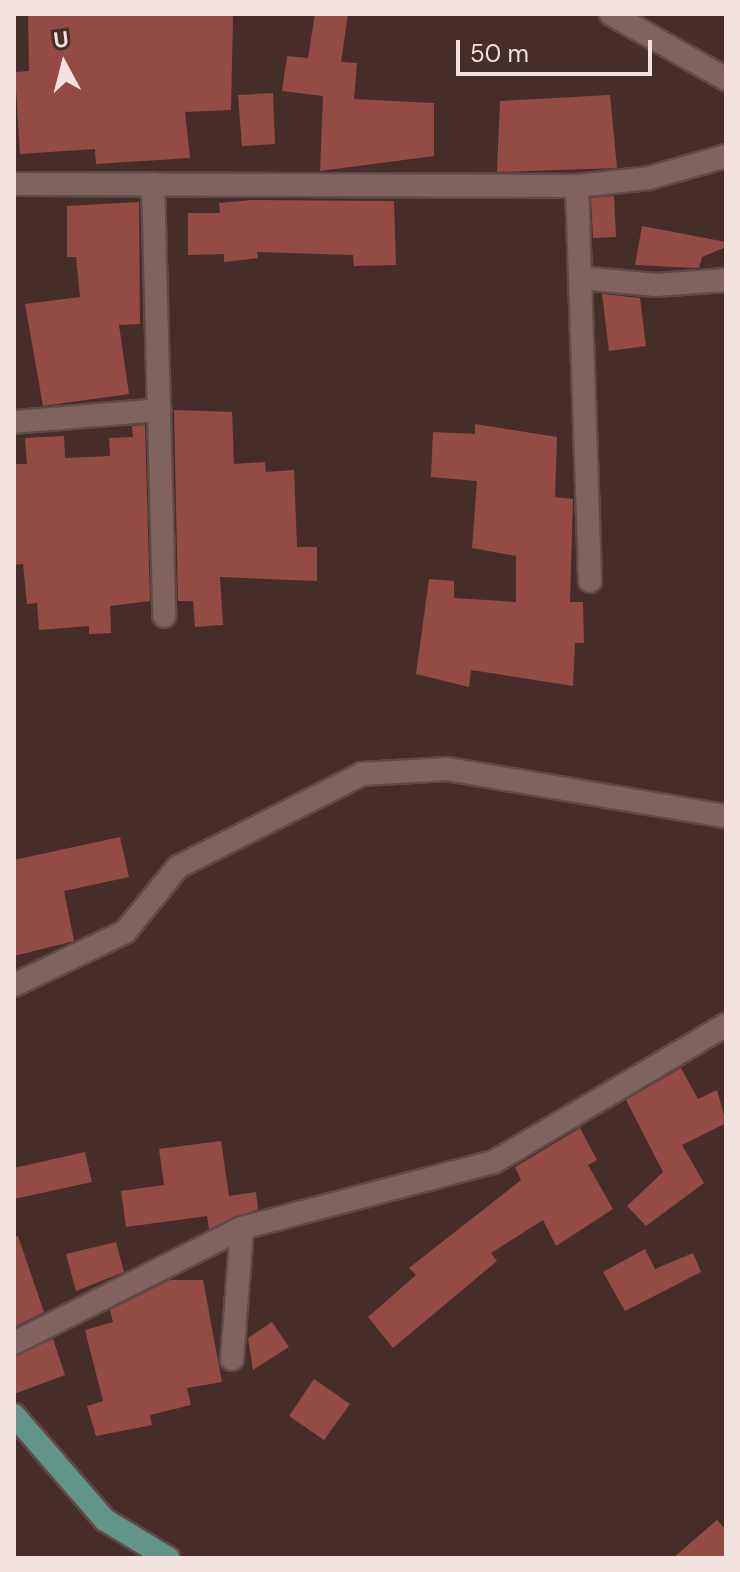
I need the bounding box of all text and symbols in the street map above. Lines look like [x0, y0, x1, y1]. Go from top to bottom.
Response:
north arrow [24, 24, 104, 104]
text: U [52, 24, 70, 55]
scale bar [460, 24, 656, 74]
text: 50 m [470, 38, 529, 69]

